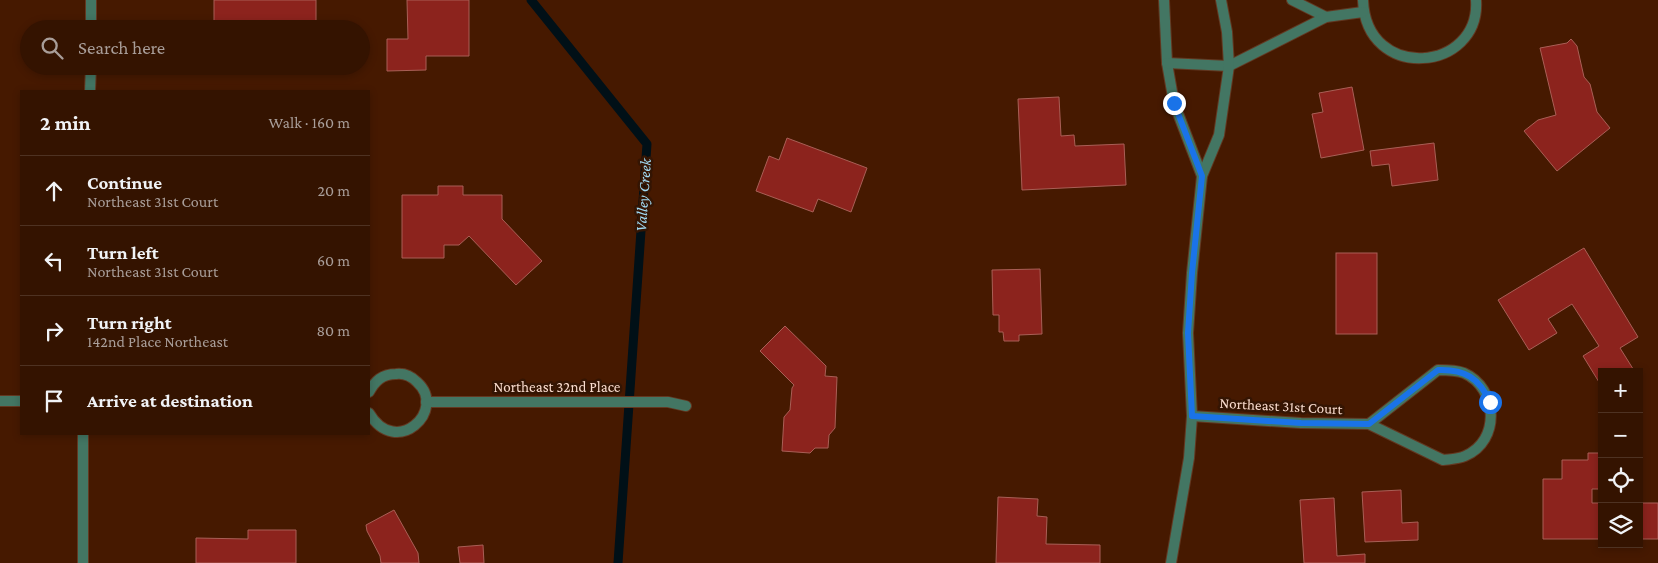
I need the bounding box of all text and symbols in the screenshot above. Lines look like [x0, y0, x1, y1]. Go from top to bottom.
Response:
search box [20, 20, 370, 75]
icon: search [38, 34, 66, 62]
text: Search here [78, 37, 165, 58]
route end [1163, 92, 1186, 115]
text: 2 min [40, 111, 91, 135]
text: Walk · 160 m [269, 114, 350, 131]
water label: Valley Creek [632, 157, 655, 232]
text: Continue [87, 172, 162, 193]
icon: ahead [40, 177, 68, 205]
text: 20 m [317, 182, 350, 199]
text: Northeast 31st Court [87, 193, 218, 210]
text: Turn left [87, 242, 159, 263]
icon: left [40, 247, 68, 275]
text: 60 m [317, 252, 350, 269]
text: Northeast 31st Court [87, 263, 218, 280]
text: Turn right [87, 312, 172, 333]
icon: right [40, 317, 68, 345]
text: 80 m [316, 322, 350, 339]
text: 142nd Place Northeast [87, 333, 228, 350]
map controls [1598, 368, 1643, 548]
button: + [1598, 368, 1643, 413]
street label: Northeast 32nd Place [494, 379, 621, 395]
icon: arrive [40, 387, 68, 415]
text: Arrive at destination [87, 390, 253, 411]
route start [1479, 391, 1502, 414]
street label: Northeast 31st Court [1219, 395, 1344, 417]
button: − [1598, 413, 1643, 458]
button: locate [1598, 458, 1643, 503]
button: layers [1598, 503, 1643, 548]

